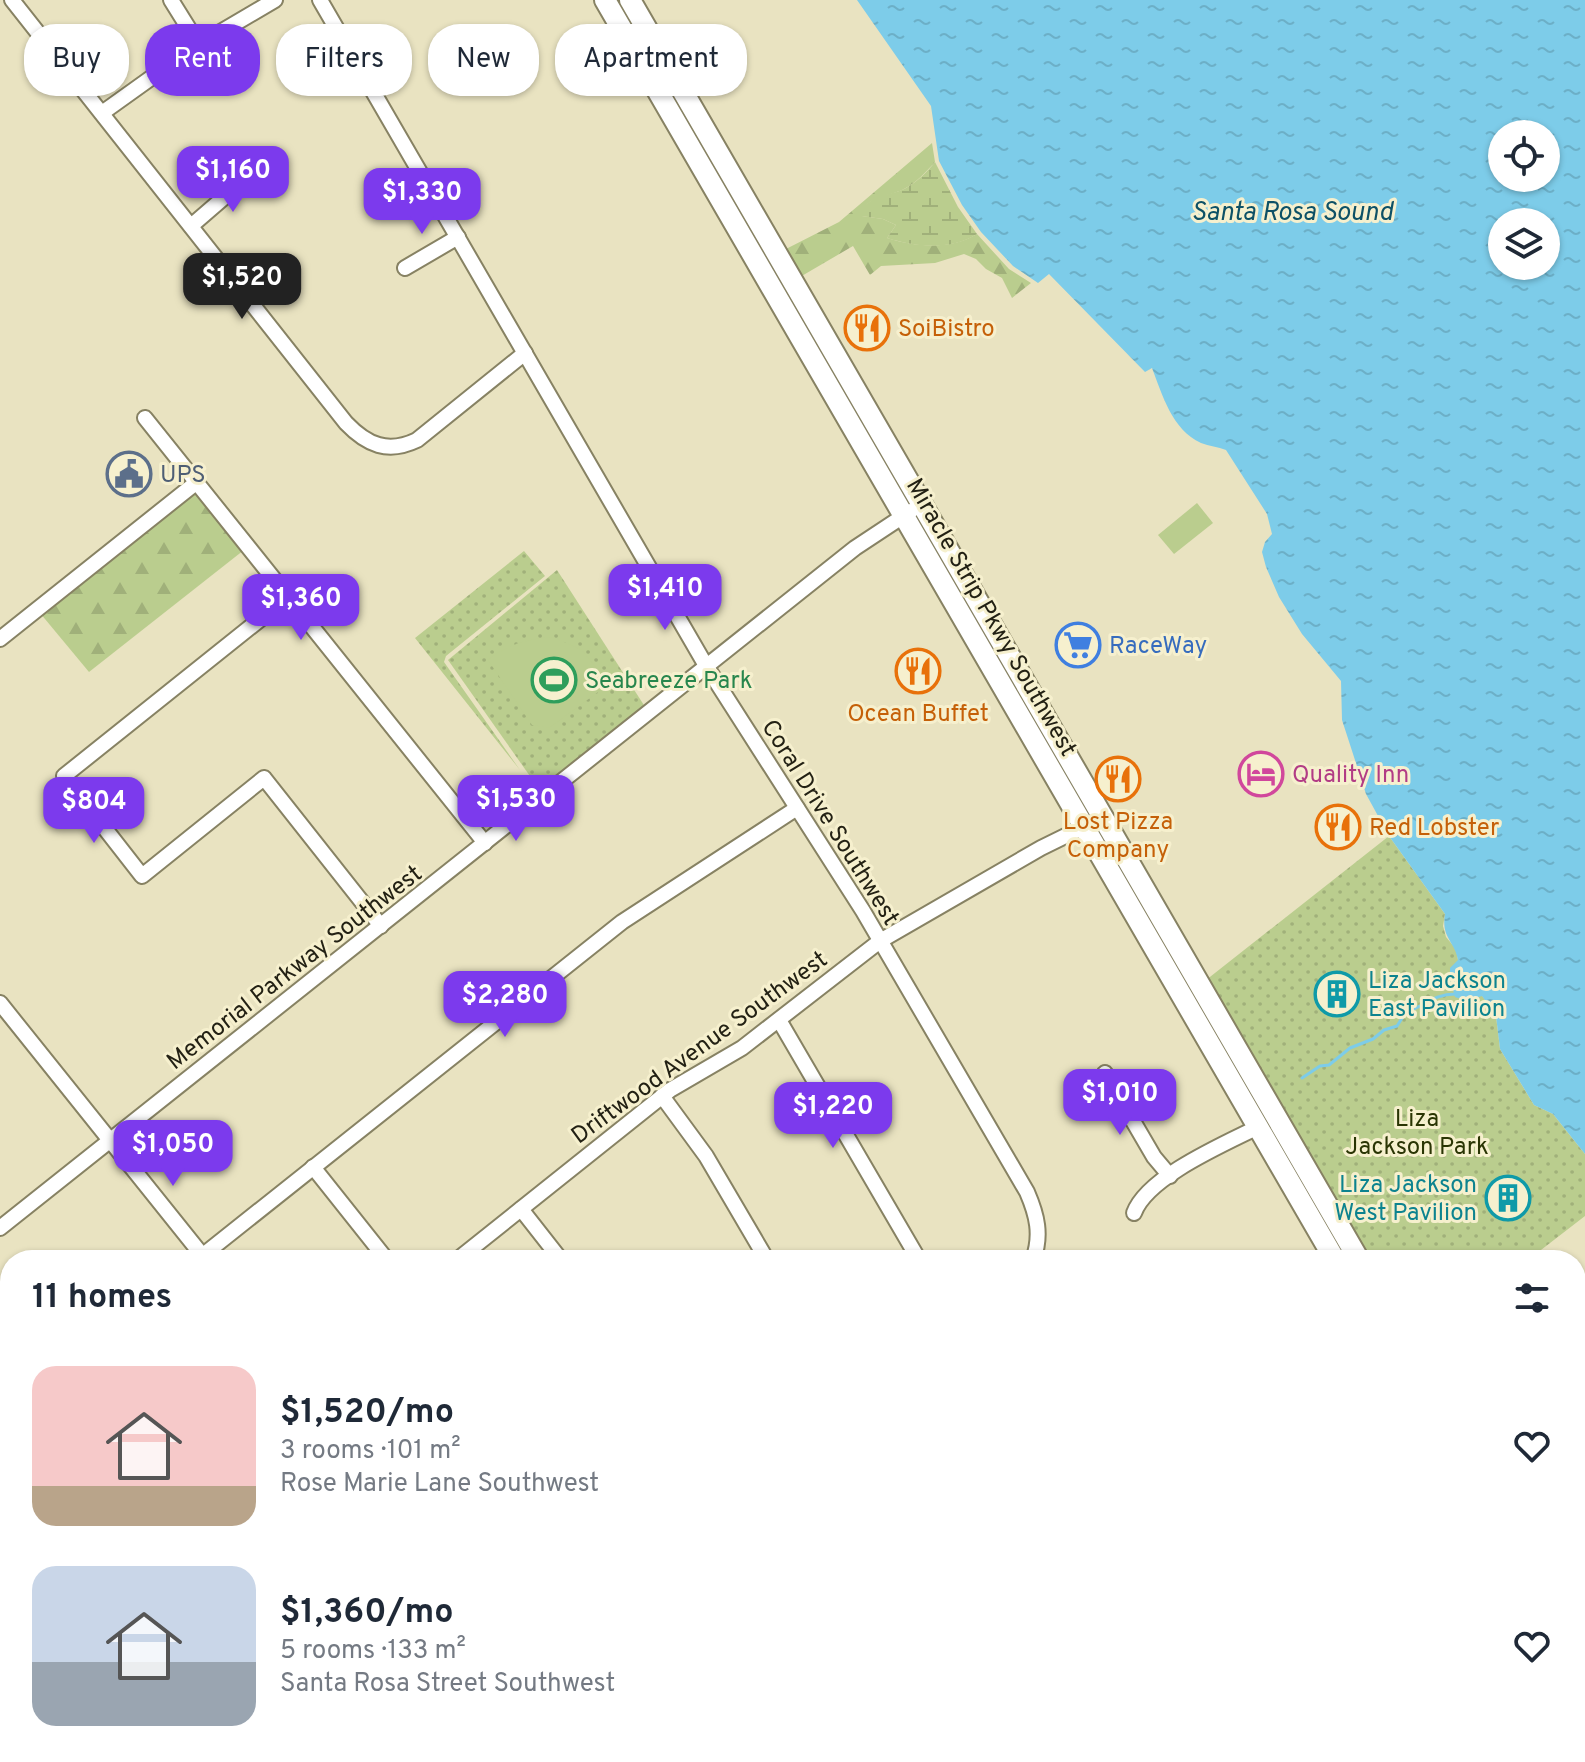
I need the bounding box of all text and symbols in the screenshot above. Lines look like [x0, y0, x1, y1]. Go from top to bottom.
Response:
chip: Buy [24, 24, 129, 96]
chip: Rent [145, 24, 260, 96]
chip: Filters [276, 24, 412, 96]
chip: New [428, 24, 539, 96]
chip: Apartment [555, 24, 747, 96]
map controls [1488, 120, 1560, 280]
button: locate [1488, 120, 1560, 192]
pin: $1,160 [168, 146, 298, 214]
text: $1,160 [195, 155, 271, 188]
pin: $1,330 [357, 168, 487, 236]
text: $1,330 [382, 177, 462, 210]
water label: Santa Rosa Sound [1191, 197, 1395, 230]
button: layers [1488, 208, 1560, 280]
pin: $1,520 [177, 253, 307, 321]
text: $1,520 [201, 262, 283, 295]
restaurant icon: SoiBistro [843, 304, 891, 352]
place label: SoiBistro [898, 315, 995, 345]
public building icon: UPS [105, 450, 153, 498]
place label: UPS [160, 461, 206, 491]
street label: Miracle Strip Pkwy Southwest [898, 474, 1082, 762]
pin: $1,410 [600, 564, 730, 632]
text: $1,410 [626, 573, 704, 606]
pin: $1,360 [236, 574, 366, 642]
text: $1,360 [260, 583, 342, 616]
supermarket icon: RaceWay [1054, 621, 1102, 669]
place label: RaceWay [1109, 632, 1207, 662]
restaurant icon: Ocean Buffet [894, 647, 942, 695]
sports icon: Seabreeze Park [530, 656, 578, 704]
place label: Seabreeze Park [585, 667, 752, 697]
place label: Ocean Buffet [847, 700, 989, 730]
street label: Coral Drive Southwest [754, 715, 905, 932]
hotel icon: Quality Inn [1237, 750, 1285, 798]
restaurant icon: Lost Pizza Company [1094, 755, 1142, 803]
place label: Quality Inn [1292, 761, 1409, 791]
pin: $1,530 [451, 775, 581, 843]
pin: $804 [47, 777, 141, 845]
text: $1,530 [476, 784, 557, 817]
text: $804 [61, 786, 127, 819]
restaurant icon: Red Lobster [1314, 803, 1362, 851]
place label: Lost Pizza Company [1063, 808, 1173, 866]
place label: Red Lobster [1369, 814, 1499, 844]
street label: Memorial Parkway Southwest [162, 860, 429, 1078]
street label: Driftwood Avenue Southwest [566, 946, 834, 1152]
place label: Liza Jackson East Pavilion [1368, 967, 1506, 1025]
building icon: Liza Jackson East Pavilion [1313, 970, 1361, 1018]
pin: $2,280 [440, 971, 570, 1039]
text: $2,280 [461, 980, 549, 1013]
pin: $1,010 [1055, 1069, 1185, 1137]
text: $1,010 [1081, 1078, 1159, 1111]
pin: $1,220 [768, 1082, 898, 1150]
text: $1,220 [792, 1091, 874, 1124]
park label: Liza Jackson Park [1345, 1105, 1489, 1163]
pin: $1,050 [108, 1120, 238, 1188]
text: $1,050 [132, 1129, 214, 1162]
place label: Liza Jackson West Pavilion [1334, 1171, 1477, 1229]
building icon: Liza Jackson West Pavilion [1484, 1174, 1532, 1222]
icon: filters [1510, 1276, 1554, 1320]
text: 11 homes [32, 1277, 172, 1320]
text: $1,520/mo [280, 1392, 454, 1435]
icon: home [96, 1398, 192, 1494]
icon: heart [1510, 1424, 1554, 1468]
text: 3 rooms · 101 m² [280, 1435, 461, 1468]
text: Rose Marie Lane Southwest [280, 1468, 599, 1501]
text: $1,360/mo [280, 1592, 454, 1635]
icon: home [96, 1598, 192, 1694]
icon: heart [1510, 1624, 1554, 1668]
text: 5 rooms · 133 m² [280, 1635, 466, 1668]
text: Santa Rosa Street Southwest [280, 1668, 615, 1701]

